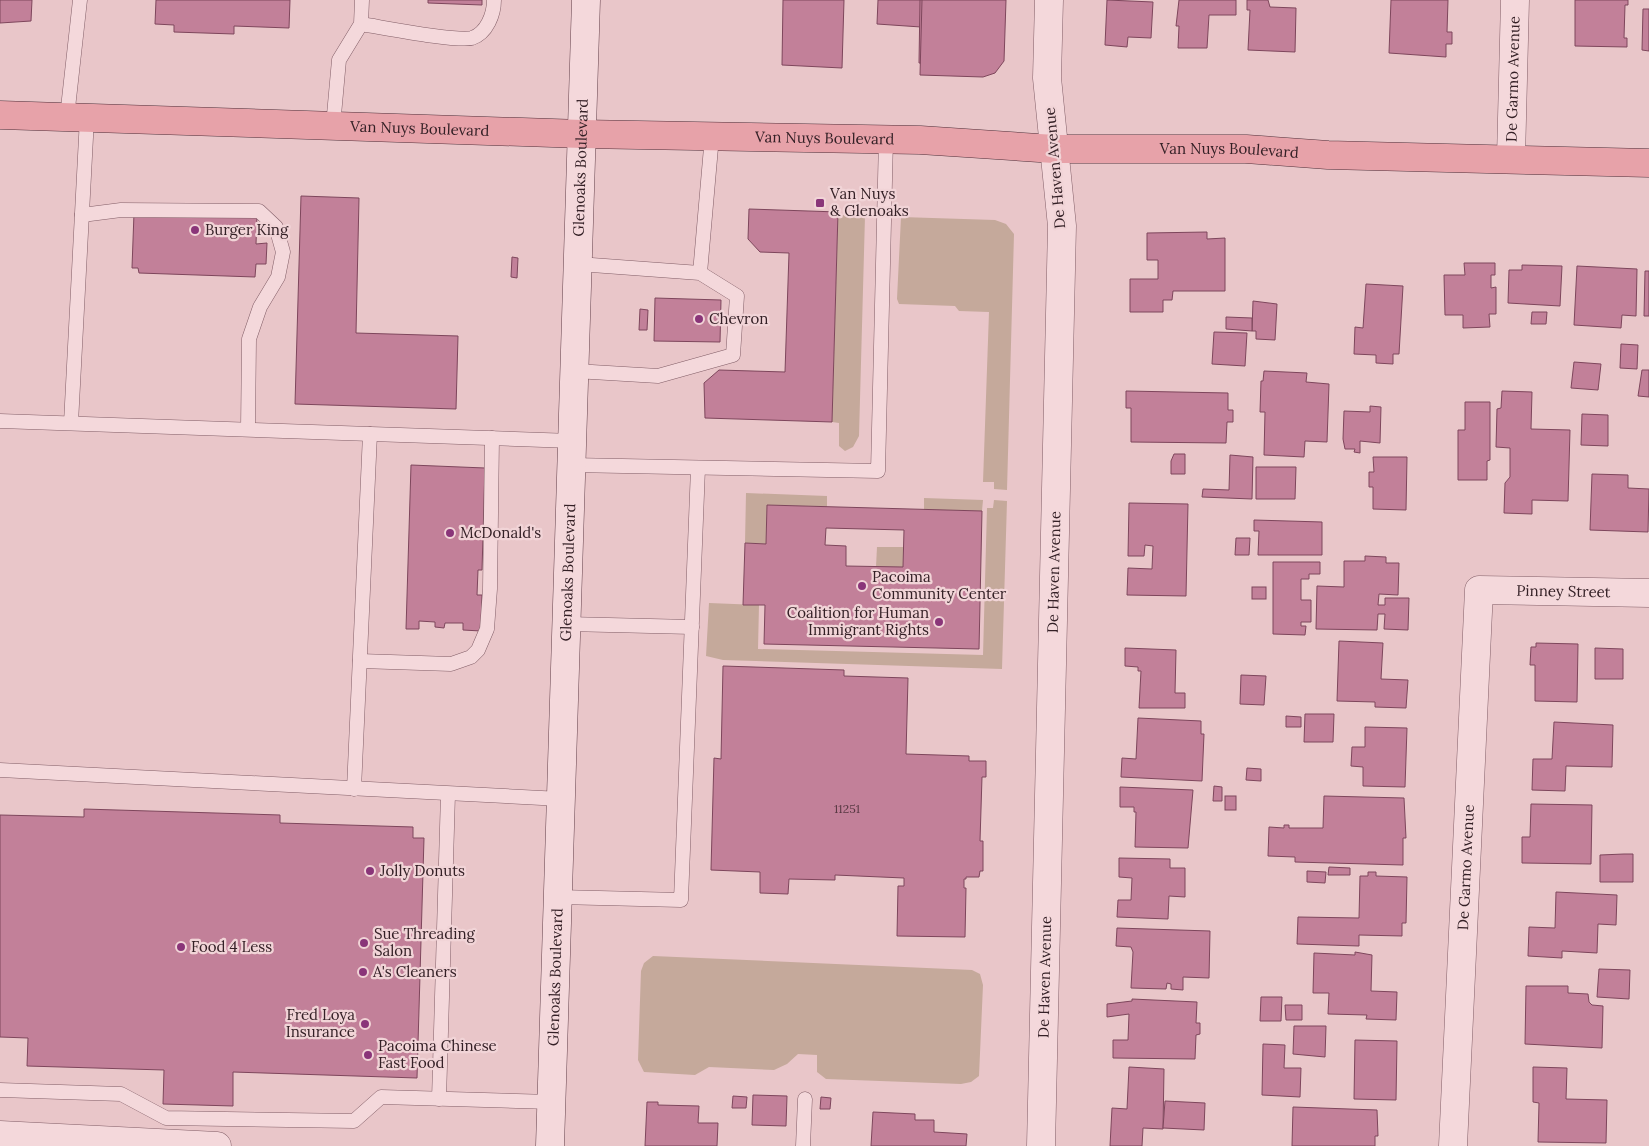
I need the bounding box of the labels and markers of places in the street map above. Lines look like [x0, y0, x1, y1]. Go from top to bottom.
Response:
place label: Van Nuys & Glenoaks [829, 184, 909, 220]
marker: Van Nuys & Glenoaks [814, 197, 826, 209]
place label: Burger King [205, 220, 289, 239]
marker: Burger King [189, 224, 201, 236]
place label: Chevron [709, 309, 768, 328]
marker: Chevron [693, 313, 705, 325]
place label: McDonald's [460, 523, 541, 542]
marker: McDonald's [444, 527, 456, 539]
place label: Pacoima Community Center [872, 567, 1007, 603]
marker: Pacoima Community Center [856, 580, 868, 592]
place label: Coalition for Human Immigrant Rights [787, 603, 929, 639]
marker: Coalition for Human Immigrant Rights [933, 616, 945, 628]
place label: Jolly Donuts [379, 861, 465, 880]
marker: Jolly Donuts [364, 865, 376, 877]
place label: Sue Threading Salon [374, 924, 476, 960]
place label: Food 4 Less [191, 937, 272, 956]
marker: Sue Threading Salon [358, 937, 370, 949]
marker: Food 4 Less [175, 941, 187, 953]
place label: A's Cleaners [372, 962, 457, 981]
marker: A's Cleaners [357, 966, 369, 978]
place label: Fred Loya Insurance [286, 1005, 355, 1041]
marker: Fred Loya Insurance [359, 1018, 371, 1030]
place label: Pacoima Chinese Fast Food [378, 1036, 497, 1072]
marker: Pacoima Chinese Fast Food [362, 1049, 374, 1061]

